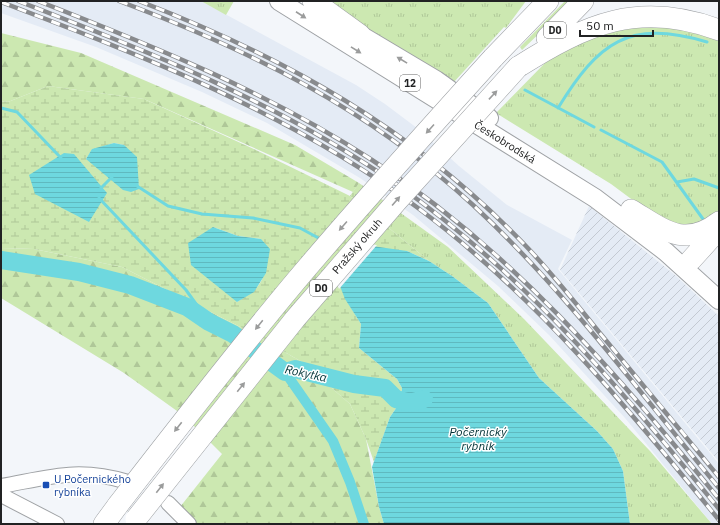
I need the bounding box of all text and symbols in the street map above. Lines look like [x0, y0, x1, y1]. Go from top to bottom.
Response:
one-way arrow [296, 11, 306, 19]
scale bar [580, 12, 653, 38]
text: 50 m [586, 18, 614, 33]
road number: D0 [544, 22, 566, 38]
one-way arrow [351, 46, 361, 54]
one-way arrow [396, 57, 408, 64]
road number: 12 [400, 75, 420, 91]
one-way arrow [488, 90, 497, 99]
street label: Českobrodská [472, 118, 538, 167]
one-way arrow [425, 123, 434, 134]
one-way arrow [392, 196, 401, 207]
street label: Pražský okruh [329, 215, 385, 277]
one-way arrow [339, 221, 348, 230]
road number: D0 [310, 280, 332, 296]
one-way arrow [255, 320, 264, 331]
water label: Rokytka [284, 361, 328, 385]
one-way arrow [236, 381, 245, 392]
one-way arrow [174, 421, 183, 432]
water label: Počernický rybník [449, 424, 508, 453]
place label: U Počernického rybníka [54, 472, 131, 499]
marker: U Počernického rybníka [41, 480, 51, 490]
one-way arrow [156, 483, 164, 494]

